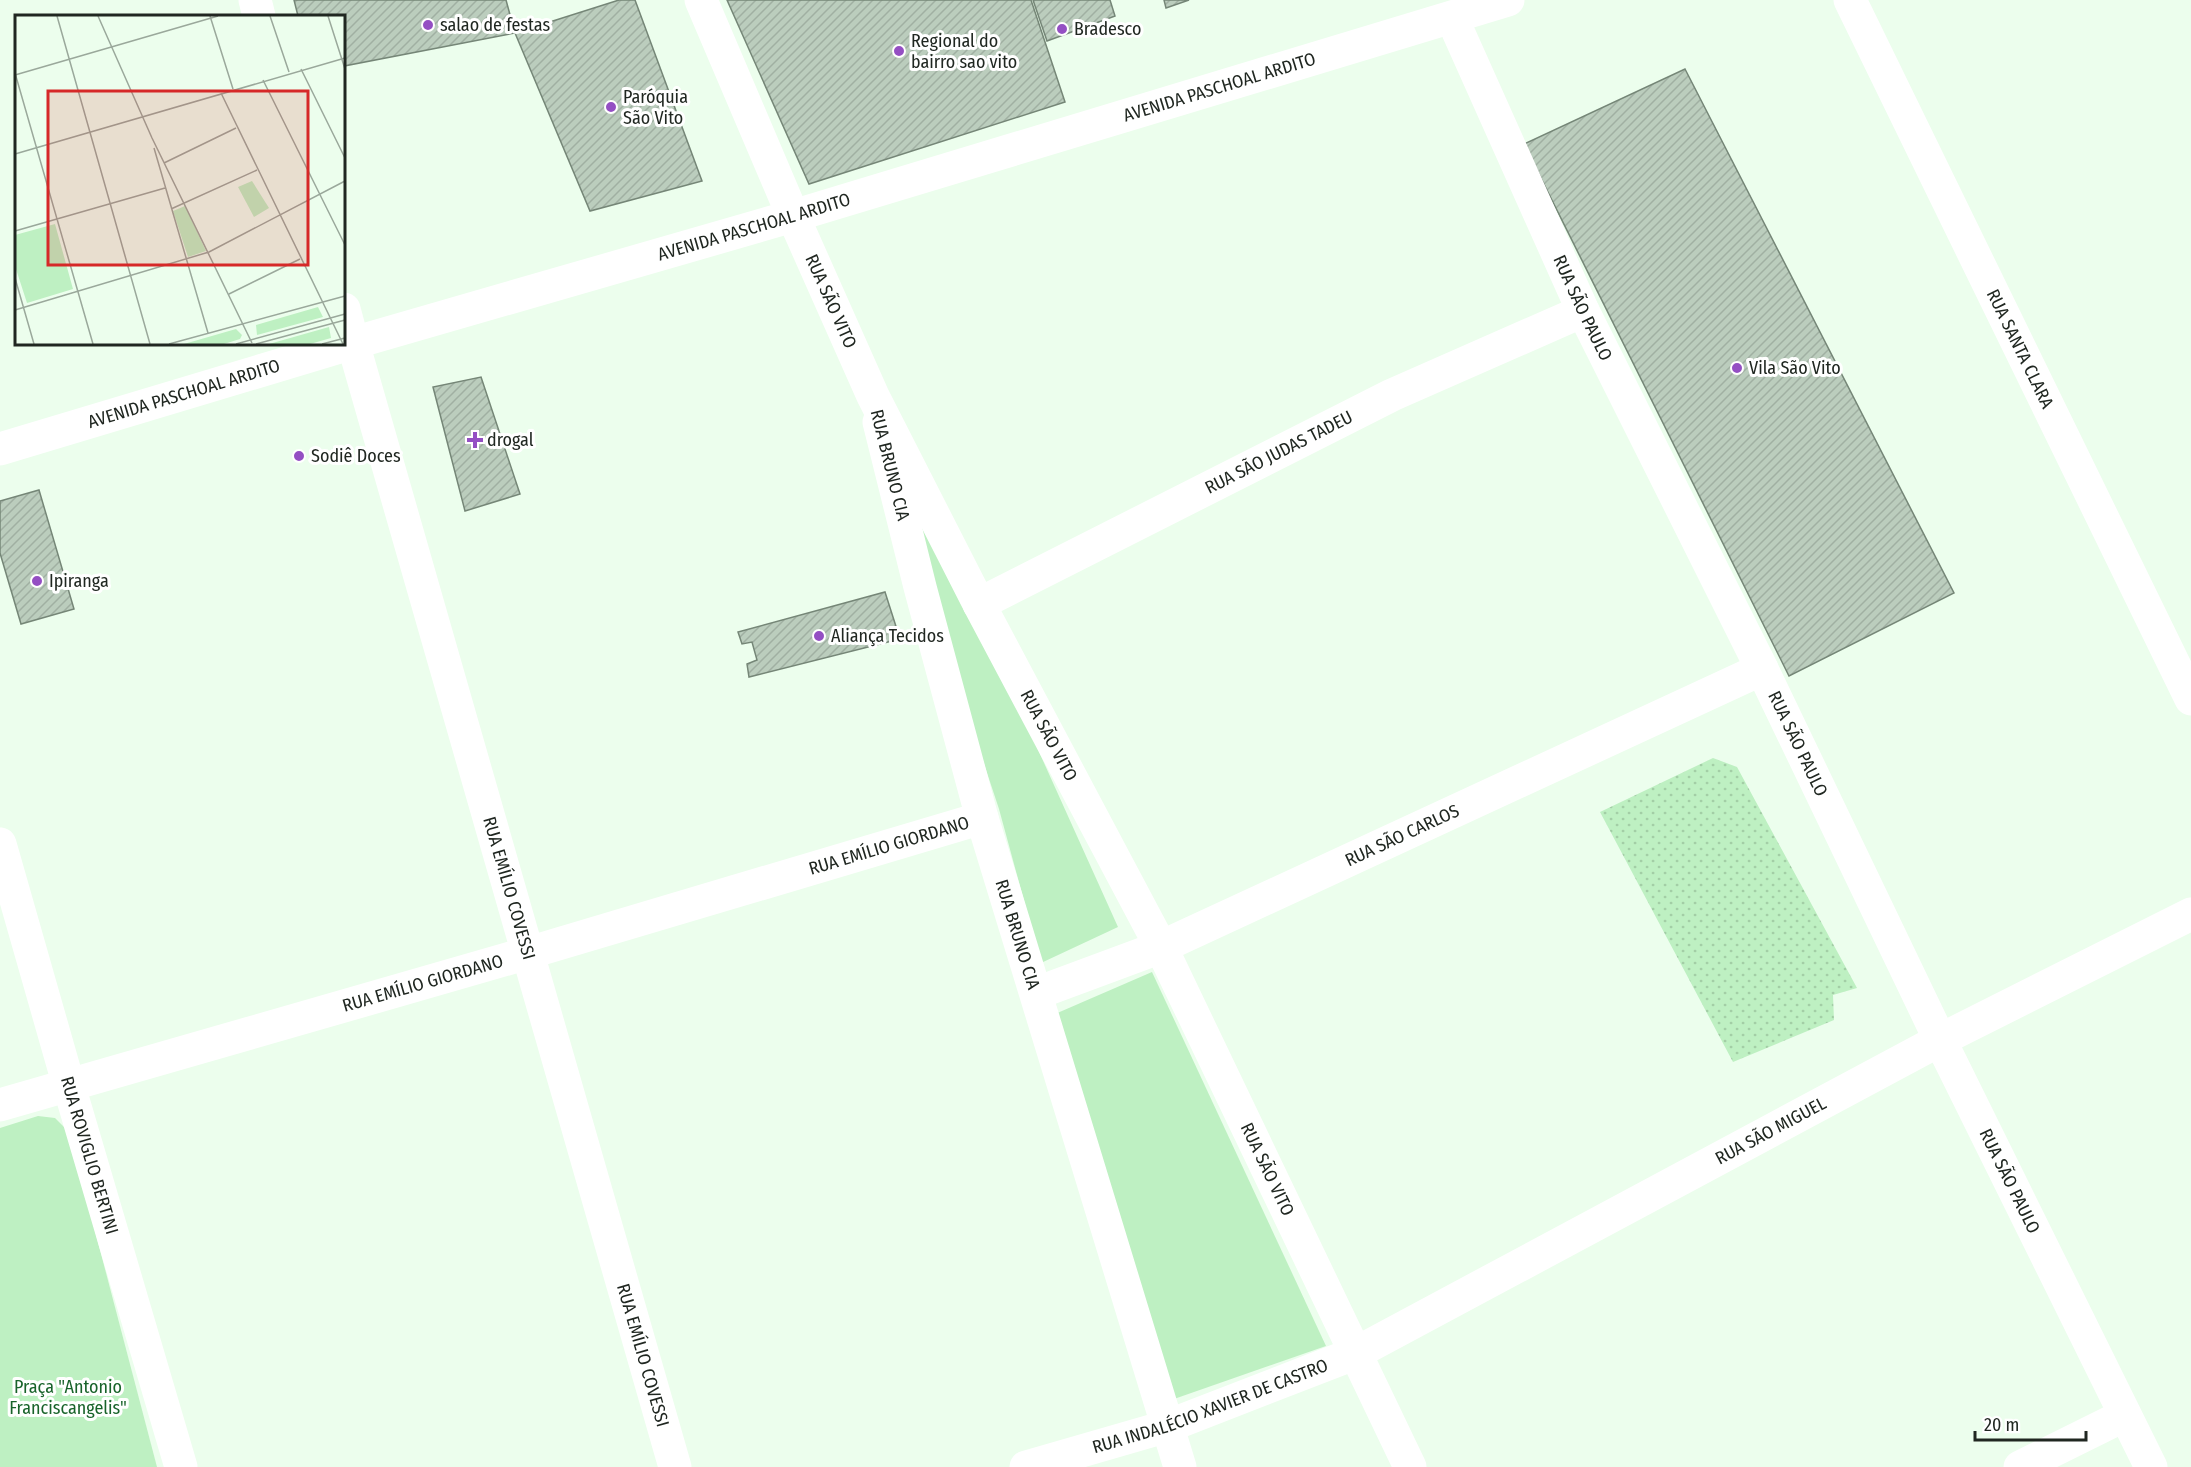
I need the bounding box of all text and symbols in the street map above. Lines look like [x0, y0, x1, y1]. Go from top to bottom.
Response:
place label: salao de festas [440, 14, 551, 36]
inset map [15, 15, 345, 345]
marker: salao de festas [421, 18, 435, 32]
place label: Bradesco [1074, 18, 1141, 40]
marker: Bradesco [1055, 22, 1069, 36]
place label: Regional do bairro sao vito [911, 30, 1017, 73]
marker: Regional do bairro sao vito [892, 44, 906, 58]
street label: AVENIDA PASCHOAL ARDITO [1121, 48, 1318, 127]
place label: Paróquia São Vito [623, 86, 688, 129]
marker: Paróquia São Vito [604, 100, 618, 114]
street label: AVENIDA PASCHOAL ARDITO [655, 188, 853, 265]
street label: RUA SÃO VITO [800, 251, 861, 352]
street label: RUA SÃO PAULO [1548, 252, 1617, 364]
street label: RUA SANTA CLARA [1982, 285, 2059, 412]
street label: AVENIDA PASCHOAL ARDITO [85, 355, 283, 433]
place label: Vila São Vito [1749, 357, 1841, 379]
marker: Vila São Vito [1730, 361, 1744, 375]
street label: RUA SÃO JUDAS TADEU [1201, 406, 1356, 499]
street label: RUA BRUNO CIA [866, 407, 915, 523]
place label: drogal [487, 429, 534, 451]
marker: drogal [468, 433, 482, 447]
place label: Sodiê Doces [311, 445, 401, 467]
marker: Sodiê Doces [292, 449, 306, 463]
place label: Ipiranga [49, 570, 109, 592]
marker: Ipiranga [30, 574, 44, 588]
place label: Aliança Tecidos [831, 625, 944, 647]
marker: Aliança Tecidos [812, 629, 826, 643]
street label: RUA SÃO VITO [1015, 686, 1082, 785]
street label: RUA SÃO PAULO [1763, 687, 1832, 800]
street label: RUA SÃO CARLOS [1342, 800, 1463, 871]
street label: RUA EMÍLIO GIORDANO [806, 811, 972, 880]
street label: RUA EMÍLIO COVESSI [478, 814, 540, 962]
street label: RUA BRUNO CIA [990, 877, 1045, 993]
street label: RUA EMÍLIO GIORDANO [340, 950, 506, 1017]
street label: RUA ROVIGLIO BERTINI [56, 1074, 123, 1237]
street label: RUA SÃO MIGUEL [1712, 1092, 1830, 1169]
street label: RUA SÃO VITO [1236, 1119, 1299, 1219]
street label: RUA SÃO PAULO [1975, 1125, 2045, 1237]
street label: RUA EMÍLIO COVESSI [612, 1281, 674, 1429]
street label: RUA INDALÉCIO XAVIER DE CASTRO [1090, 1354, 1331, 1458]
park label: Praça "Antonio Franciscangelis" [9, 1376, 127, 1419]
scale bar [1975, 1404, 2086, 1442]
text: 20 m [1984, 1414, 2019, 1436]

